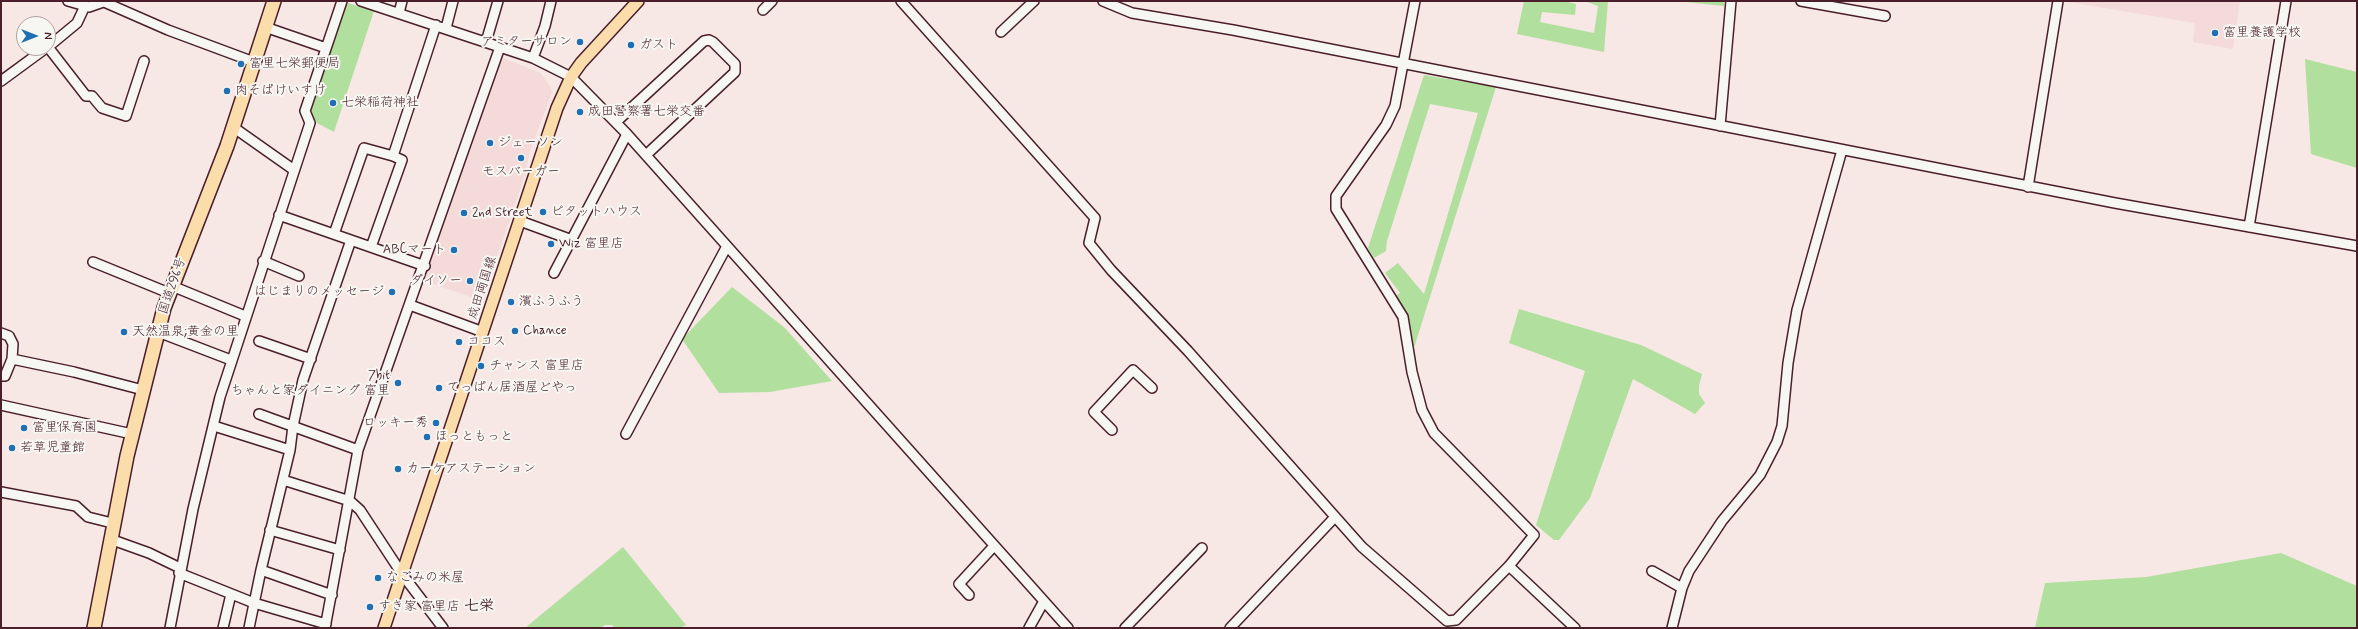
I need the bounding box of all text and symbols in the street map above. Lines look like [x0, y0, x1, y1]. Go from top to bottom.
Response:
north arrow [16, 16, 56, 56]
place label: 富里養護学校 [2223, 25, 2301, 41]
marker: 富里養護学校 [2210, 28, 2220, 38]
text: N [40, 32, 54, 40]
place label: アミターサロン [481, 34, 572, 50]
marker: アミターサロン [575, 37, 585, 47]
place label: ガスト [639, 37, 678, 53]
marker: ガスト [626, 40, 636, 50]
place label: 富里七栄郵便局 [249, 56, 340, 72]
marker: 富里七栄郵便局 [236, 59, 246, 69]
place label: 肉そばけいすけ [235, 83, 326, 99]
marker: 肉そばけいすけ [222, 86, 232, 96]
place label: 七栄稲荷神社 [341, 95, 419, 111]
marker: 七栄稲荷神社 [328, 98, 338, 108]
place label: 成田警察署七栄交番 [588, 104, 705, 120]
marker: 成田警察署七栄交番 [575, 107, 585, 117]
place label: ジェーソン [498, 135, 563, 151]
marker: ジェーソン [485, 138, 495, 148]
marker: モスバーガー [516, 153, 526, 163]
place label: モスバーガー [482, 164, 560, 180]
place label: ピタットハウス [551, 204, 642, 220]
place label: 2nd Street [472, 205, 532, 221]
marker: ピタットハウス [538, 207, 548, 217]
marker: 2nd Street [459, 208, 469, 218]
place label: Wiz 富里店 [559, 236, 623, 252]
marker: Wiz 富里店 [546, 239, 556, 249]
place label: ABCマート [383, 242, 446, 258]
marker: ABCマート [449, 245, 459, 255]
street label: 国道296号 [156, 255, 190, 317]
street label: 成田両国線 [466, 255, 500, 321]
place label: ダイソー [410, 273, 462, 289]
marker: ダイソー [465, 276, 475, 286]
place label: はじまりのメッセージ [254, 284, 384, 300]
marker: はじまりのメッセージ [387, 287, 397, 297]
place label: 濱ふうふう [519, 294, 584, 310]
marker: 濱ふうふう [506, 297, 516, 307]
place label: Chance [523, 323, 567, 339]
place label: 天然温泉;黄金の里 [132, 324, 239, 340]
marker: Chance [510, 326, 520, 336]
marker: 天然温泉;黄金の里 [119, 327, 129, 337]
place label: ココス [467, 334, 506, 350]
marker: ココス [454, 337, 464, 347]
place label: チャンス 富里店 [489, 358, 584, 374]
marker: チャンス 富里店 [476, 361, 486, 371]
place label: 7bit ちゃんと家ダイニング 富里 [230, 368, 390, 399]
marker: 7bit ちゃんと家ダイニング 富里 [393, 378, 403, 388]
place label: てっぱん居酒屋どやっ [447, 380, 577, 396]
marker: てっぱん居酒屋どやっ [434, 383, 444, 393]
place label: ロッキー秀 [363, 415, 428, 431]
marker: ロッキー秀 [431, 418, 441, 428]
place label: 富里保育園 [32, 420, 97, 436]
marker: 富里保育園 [19, 423, 29, 433]
place label: ほっともっと [435, 429, 513, 445]
marker: ほっともっと [422, 432, 432, 442]
place label: 若草児童館 [20, 440, 85, 456]
marker: 若草児童館 [7, 443, 17, 453]
place label: カーケアステーション [406, 461, 536, 477]
marker: カーケアステーション [393, 464, 403, 474]
place label: なごみの米屋 [386, 570, 464, 586]
marker: なごみの米屋 [373, 573, 383, 583]
district label: 七栄 [464, 598, 494, 616]
place label: すき家 富里店 [378, 599, 460, 615]
marker: すき家 富里店 [365, 602, 375, 612]

